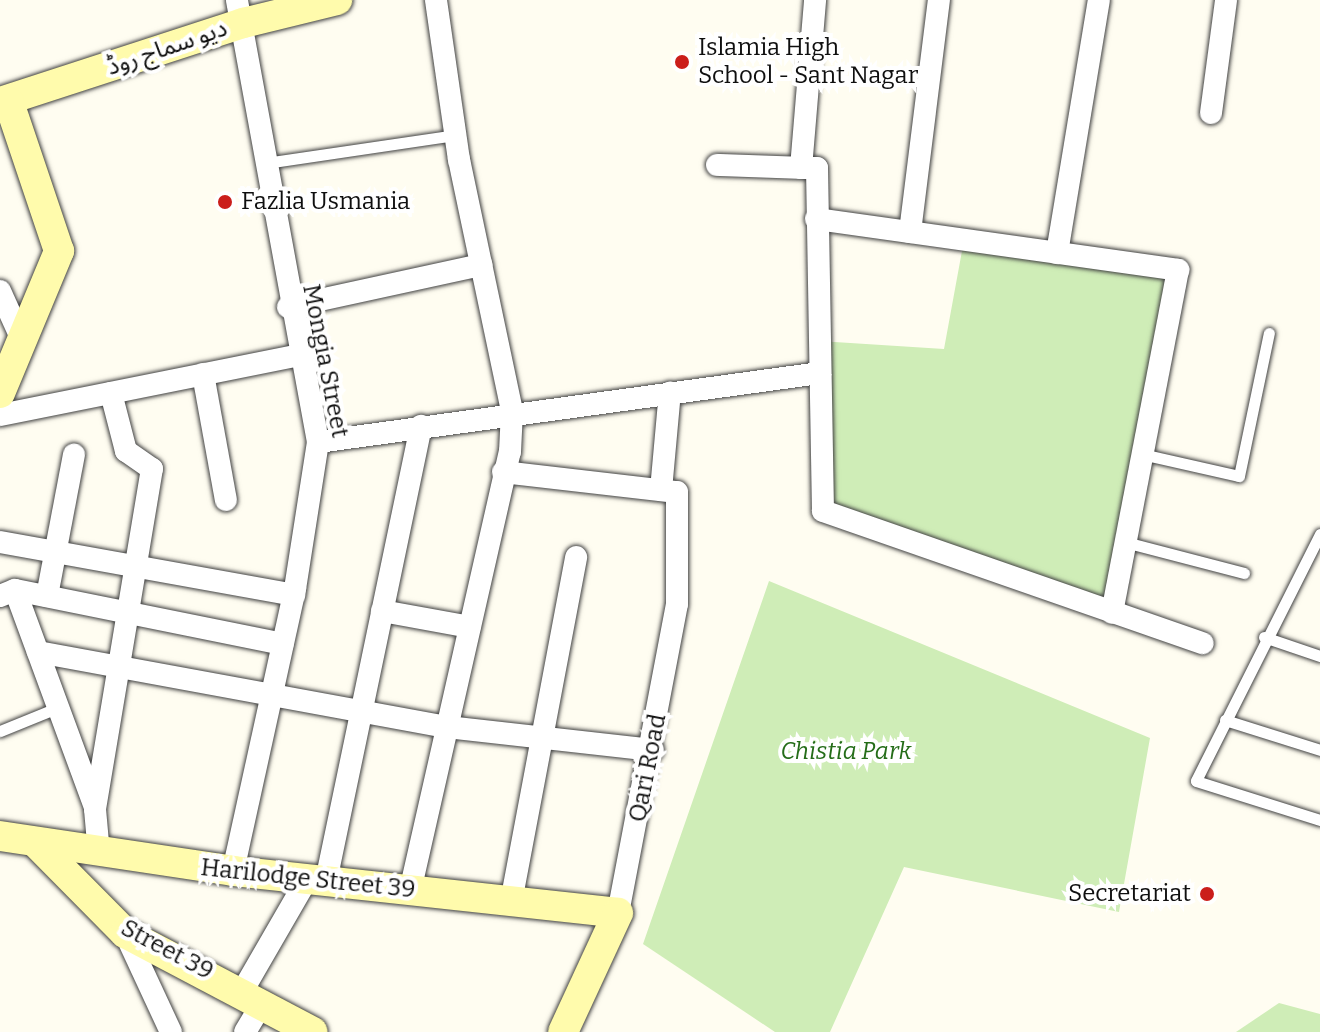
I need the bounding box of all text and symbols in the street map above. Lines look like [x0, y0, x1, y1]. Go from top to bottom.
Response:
street label: دیو سماج روڈ [103, 14, 231, 82]
place label: Islamia High School - Sant Nagar [698, 34, 918, 90]
marker: Islamia High School - Sant Nagar [673, 53, 691, 71]
place label: Fazlia Usmania [241, 188, 410, 216]
marker: Fazlia Usmania [216, 193, 234, 211]
street label: Mongia Street [296, 282, 354, 440]
street label: Qari Road [623, 712, 673, 824]
park label: Chistia Park [781, 738, 911, 766]
street label: Harilodge Street 39 [199, 853, 417, 905]
place label: Secretariat [1068, 880, 1191, 908]
marker: Secretariat [1198, 885, 1216, 903]
street label: Street 39 [116, 914, 218, 986]

